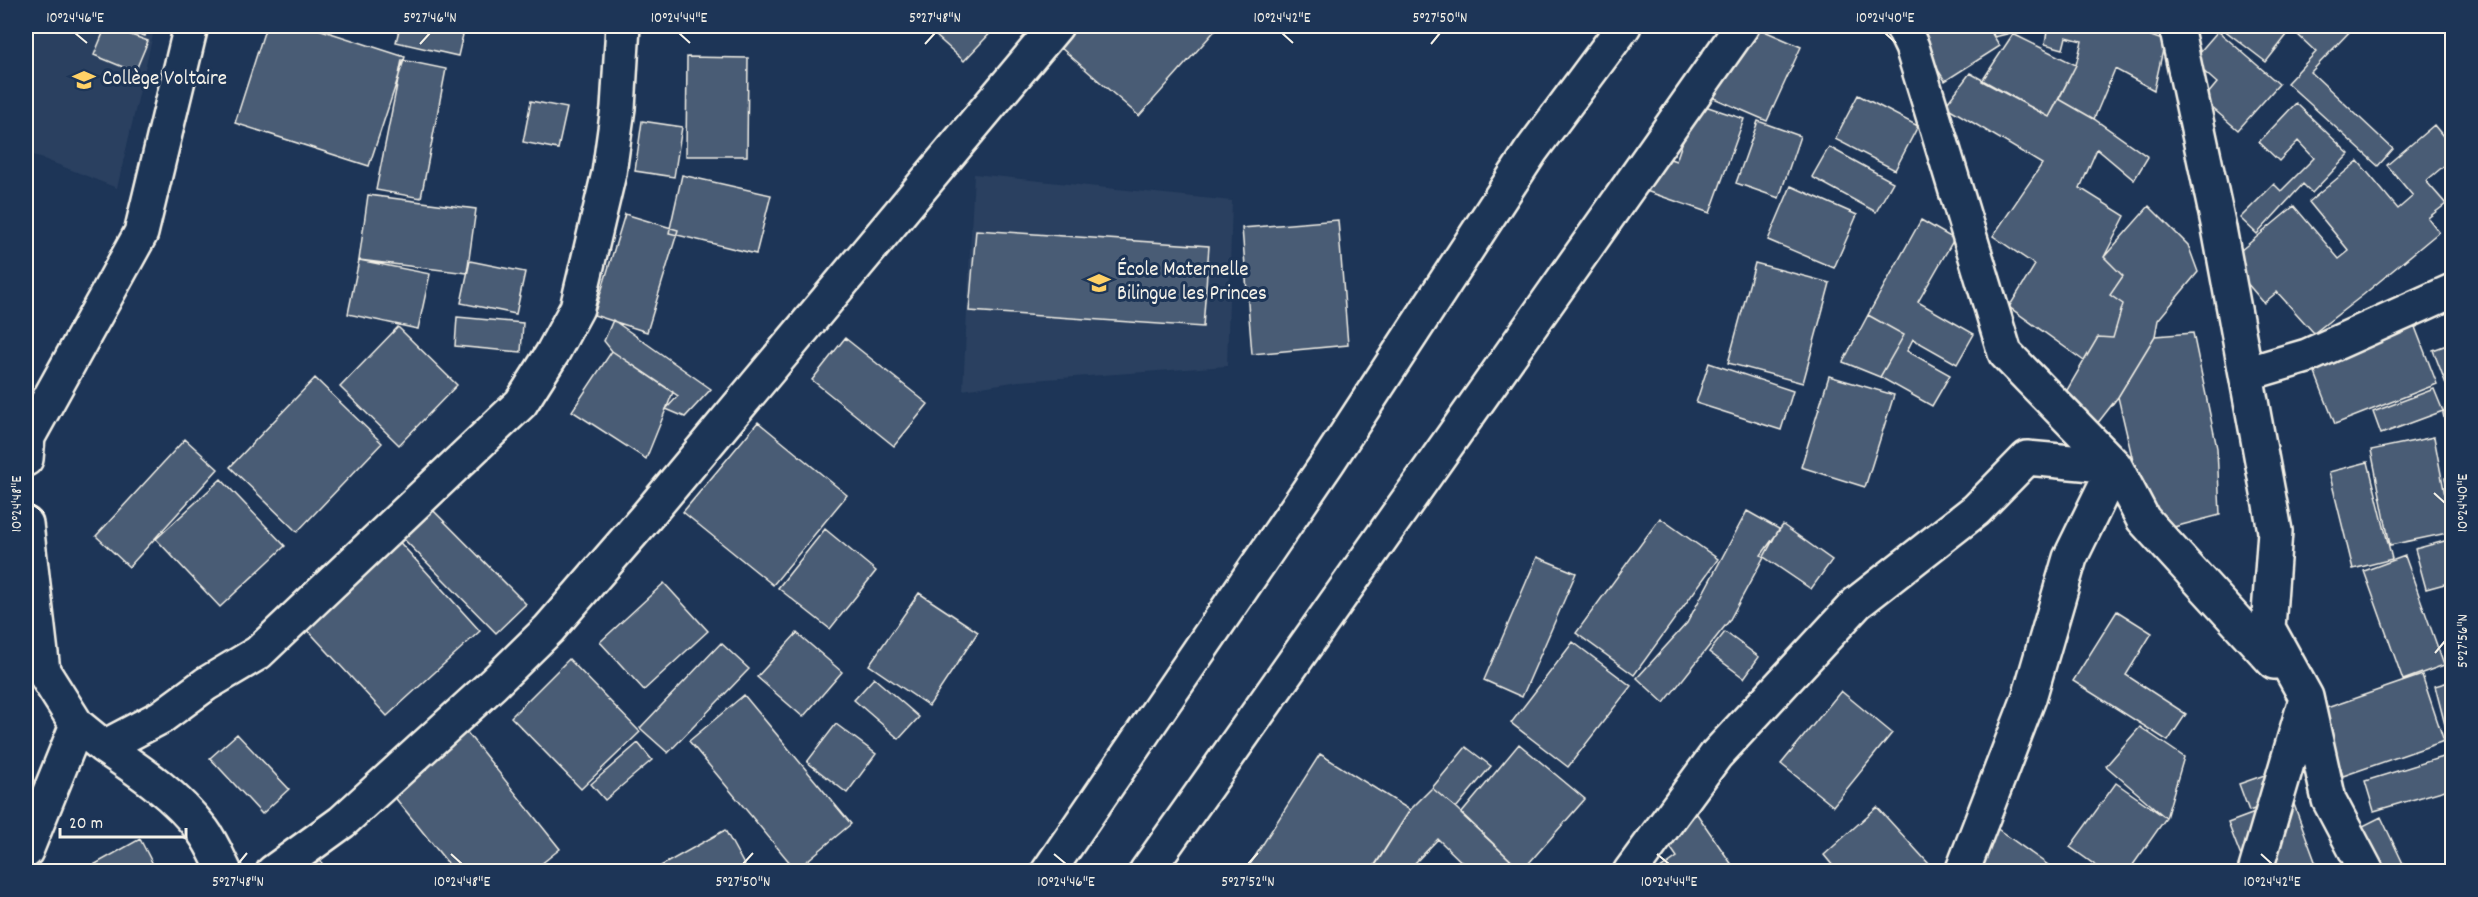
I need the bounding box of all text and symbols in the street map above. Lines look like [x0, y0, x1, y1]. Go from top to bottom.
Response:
text: 10°24'46"E [46, 8, 104, 30]
text: 5°27'46"N [403, 8, 457, 30]
text: 10°24'44"E [651, 8, 707, 30]
text: 5°27'48"N [909, 8, 961, 30]
text: 10°24'42"E [1254, 8, 1311, 30]
text: 5°27'50"N [1413, 8, 1467, 30]
text: 10°24'40"E [1856, 8, 1914, 30]
place label: Collège Voltaire [102, 65, 227, 95]
school or university icon: Collège Voltaire [71, 67, 97, 93]
place label: École Maternelle Bilingue les Princes [1117, 256, 1267, 310]
school or university icon: École Maternelle Bilingue les Princes [1086, 270, 1112, 296]
text: 10°24'40"E [2453, 474, 2475, 532]
text: 10°24'48"E [7, 476, 29, 532]
text: 5°27'56"N [2453, 614, 2475, 668]
scale bar [60, 801, 186, 839]
text: 20 m [69, 812, 103, 837]
text: 5°27'48"N [212, 872, 264, 894]
text: 10°24'48"E [434, 872, 490, 894]
text: 5°27'50"N [716, 872, 770, 894]
text: 10°24'46"E [1037, 872, 1095, 894]
text: 5°27'52"N [1221, 872, 1275, 894]
text: 10°24'44"E [1641, 872, 1697, 894]
text: 10°24'42"E [2244, 872, 2301, 894]

